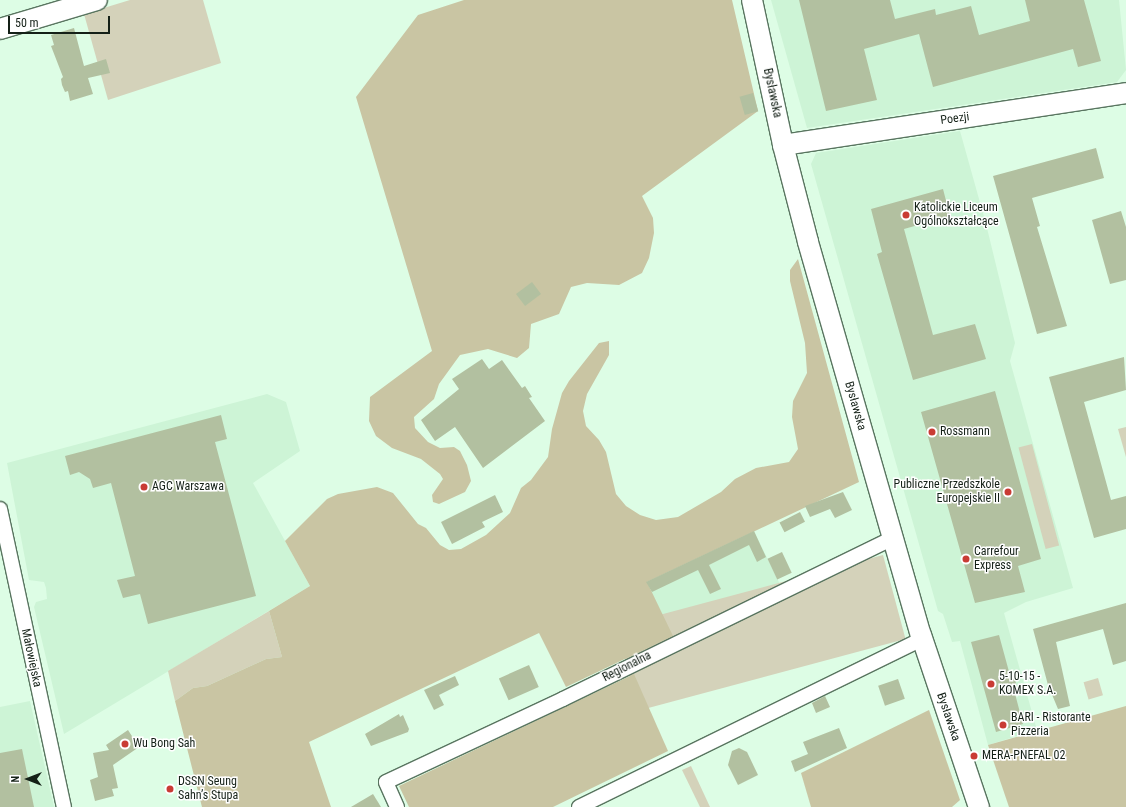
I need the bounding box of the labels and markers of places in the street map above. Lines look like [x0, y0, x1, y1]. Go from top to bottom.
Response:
place label: Katolickie Liceum Ogólnokształcące [914, 201, 999, 229]
marker: Katolickie Liceum Ogólnokształcące [901, 210, 911, 220]
place label: Rossmann [940, 425, 990, 439]
marker: Rossmann [927, 427, 937, 437]
place label: Publiczne Przedszkole Europejskie II [894, 478, 1000, 506]
place label: AGC Warszawa [152, 480, 224, 494]
marker: AGC Warszawa [139, 482, 149, 492]
marker: Publiczne Przedszkole Europejskie II [1003, 487, 1013, 497]
place label: Carrefour Express [974, 545, 1019, 573]
marker: Carrefour Express [961, 554, 971, 564]
place label: 5-10-15 - KOMEX S.A. [999, 670, 1056, 698]
marker: 5-10-15 - KOMEX S.A. [986, 679, 996, 689]
place label: BARI - Ristorante Pizzeria [1011, 711, 1091, 739]
marker: BARI - Ristorante Pizzeria [998, 720, 1008, 730]
place label: Wu Bong Sah [133, 737, 195, 751]
marker: Wu Bong Sah [120, 739, 130, 749]
place label: MERA-PNEFAL 02 [982, 749, 1065, 763]
marker: MERA-PNEFAL 02 [969, 751, 979, 761]
place label: DSSN Seung Sahn’s Stupa [178, 775, 238, 803]
marker: DSSN Seung Sahn’s Stupa [165, 784, 175, 794]

